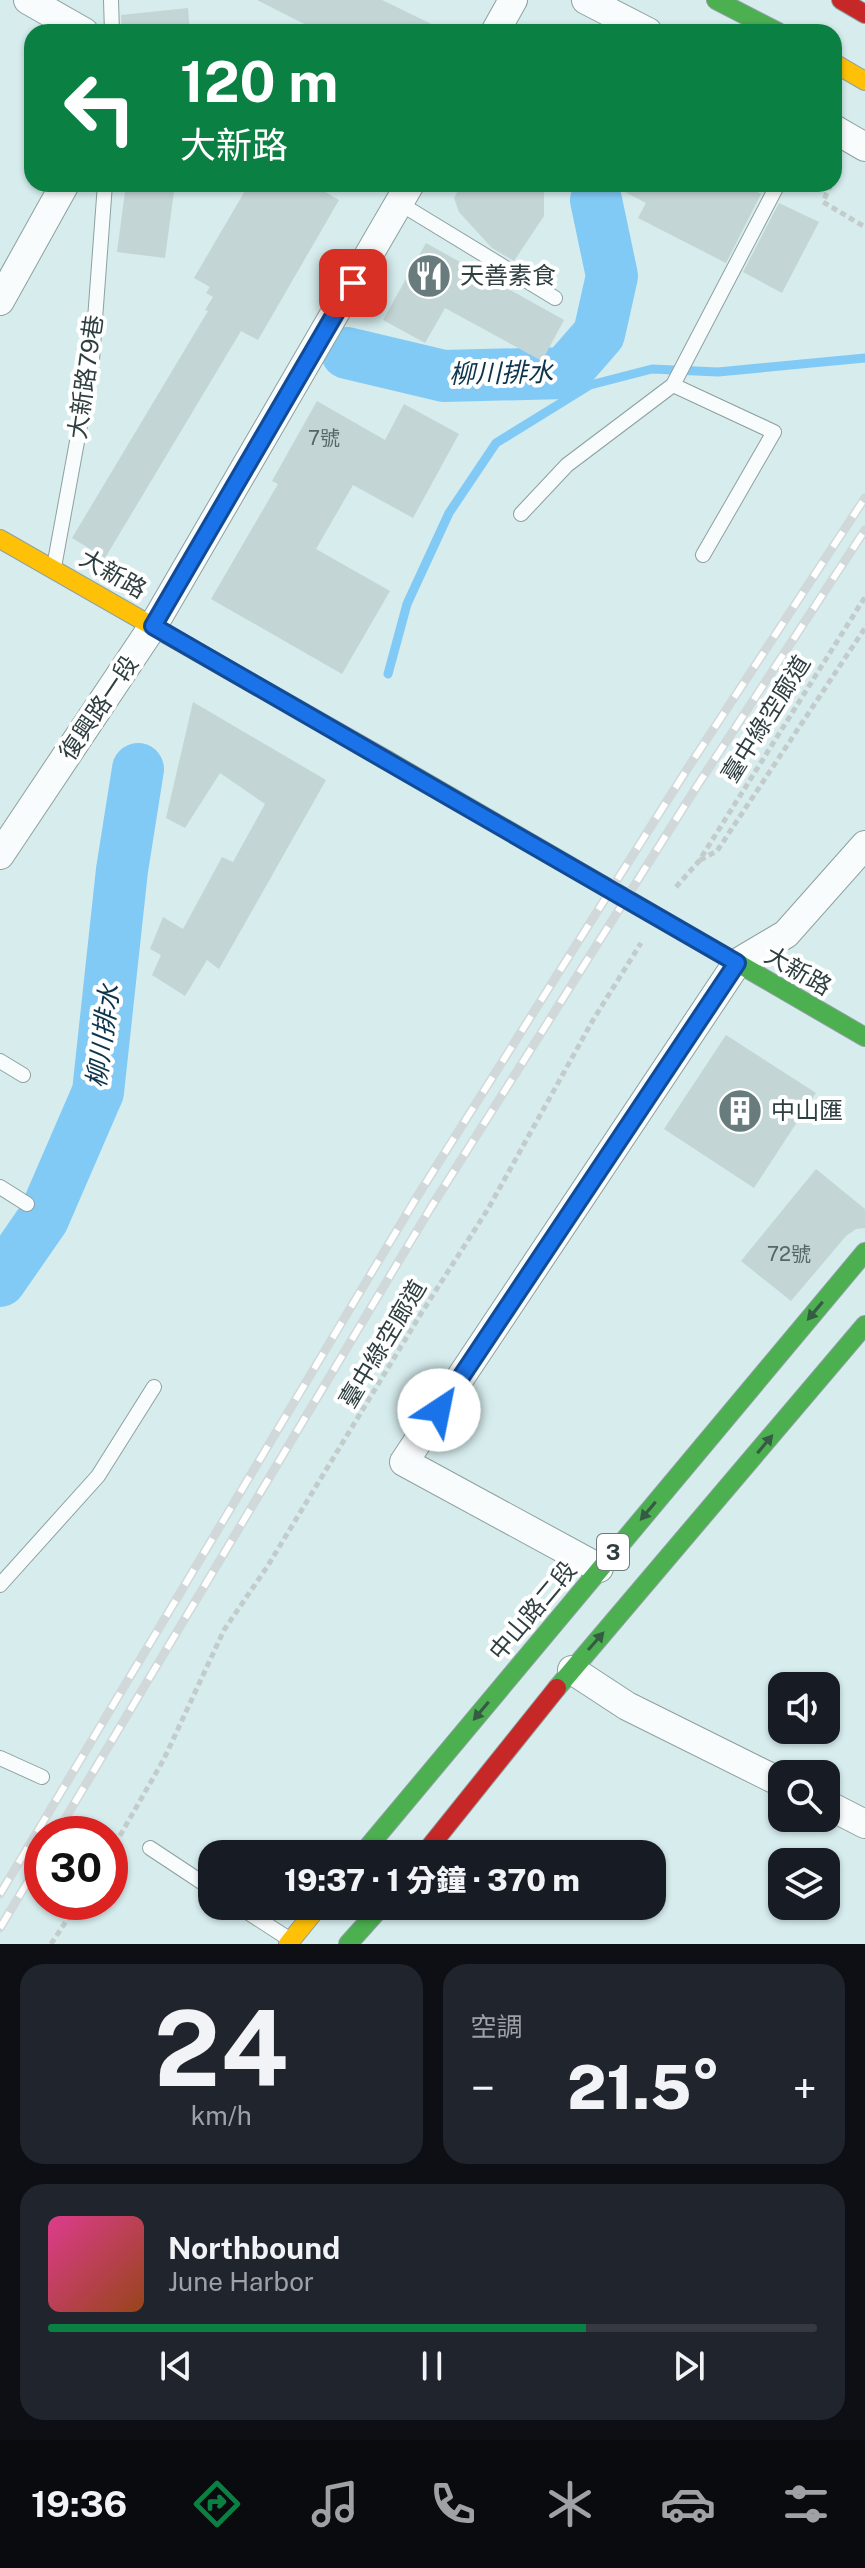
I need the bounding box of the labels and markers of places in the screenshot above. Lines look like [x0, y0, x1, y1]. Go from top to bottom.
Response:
pin [319, 249, 387, 317]
restaurant icon: 天善素食 [405, 252, 453, 300]
place label: 天善素食 [460, 261, 556, 289]
building icon: 中山匯 [716, 1087, 764, 1135]
place label: 中山匯 [771, 1096, 843, 1124]

